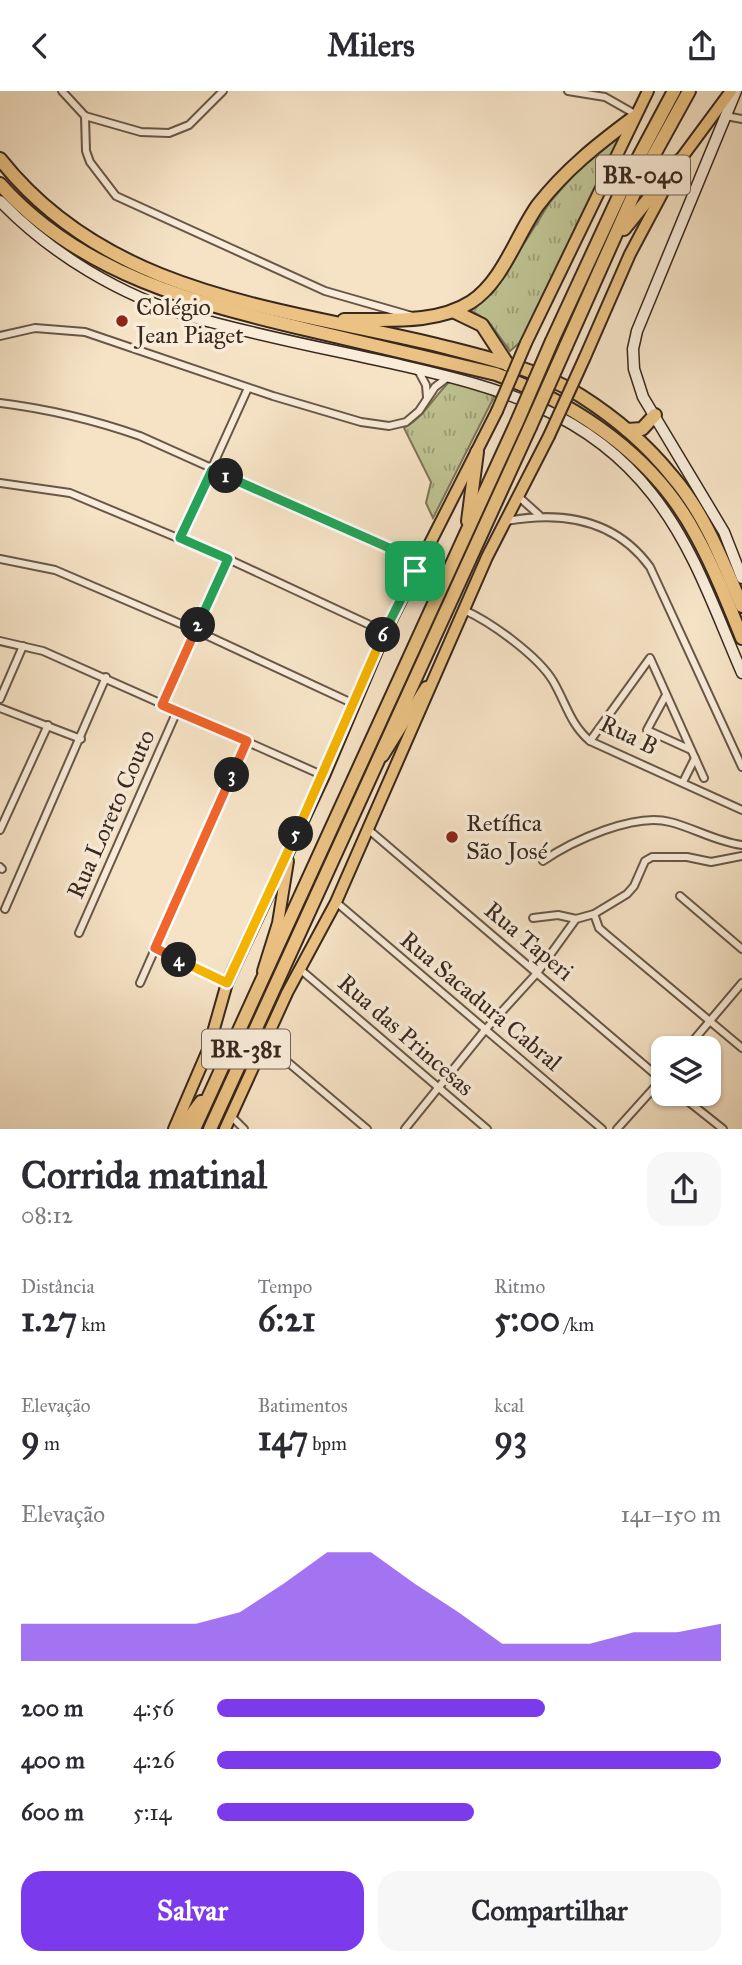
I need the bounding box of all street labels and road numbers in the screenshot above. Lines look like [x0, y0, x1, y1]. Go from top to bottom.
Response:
road number: BR-040 [596, 155, 690, 195]
street label: Rua B [595, 708, 663, 762]
street label: Rua Loreto Couto [60, 725, 162, 903]
street label: Rua Taperi [478, 895, 580, 987]
street label: Rua Sacadura Cabral [394, 925, 568, 1078]
street label: Rua das Princesas [332, 968, 480, 1102]
road number: BR-381 [202, 1030, 290, 1069]

